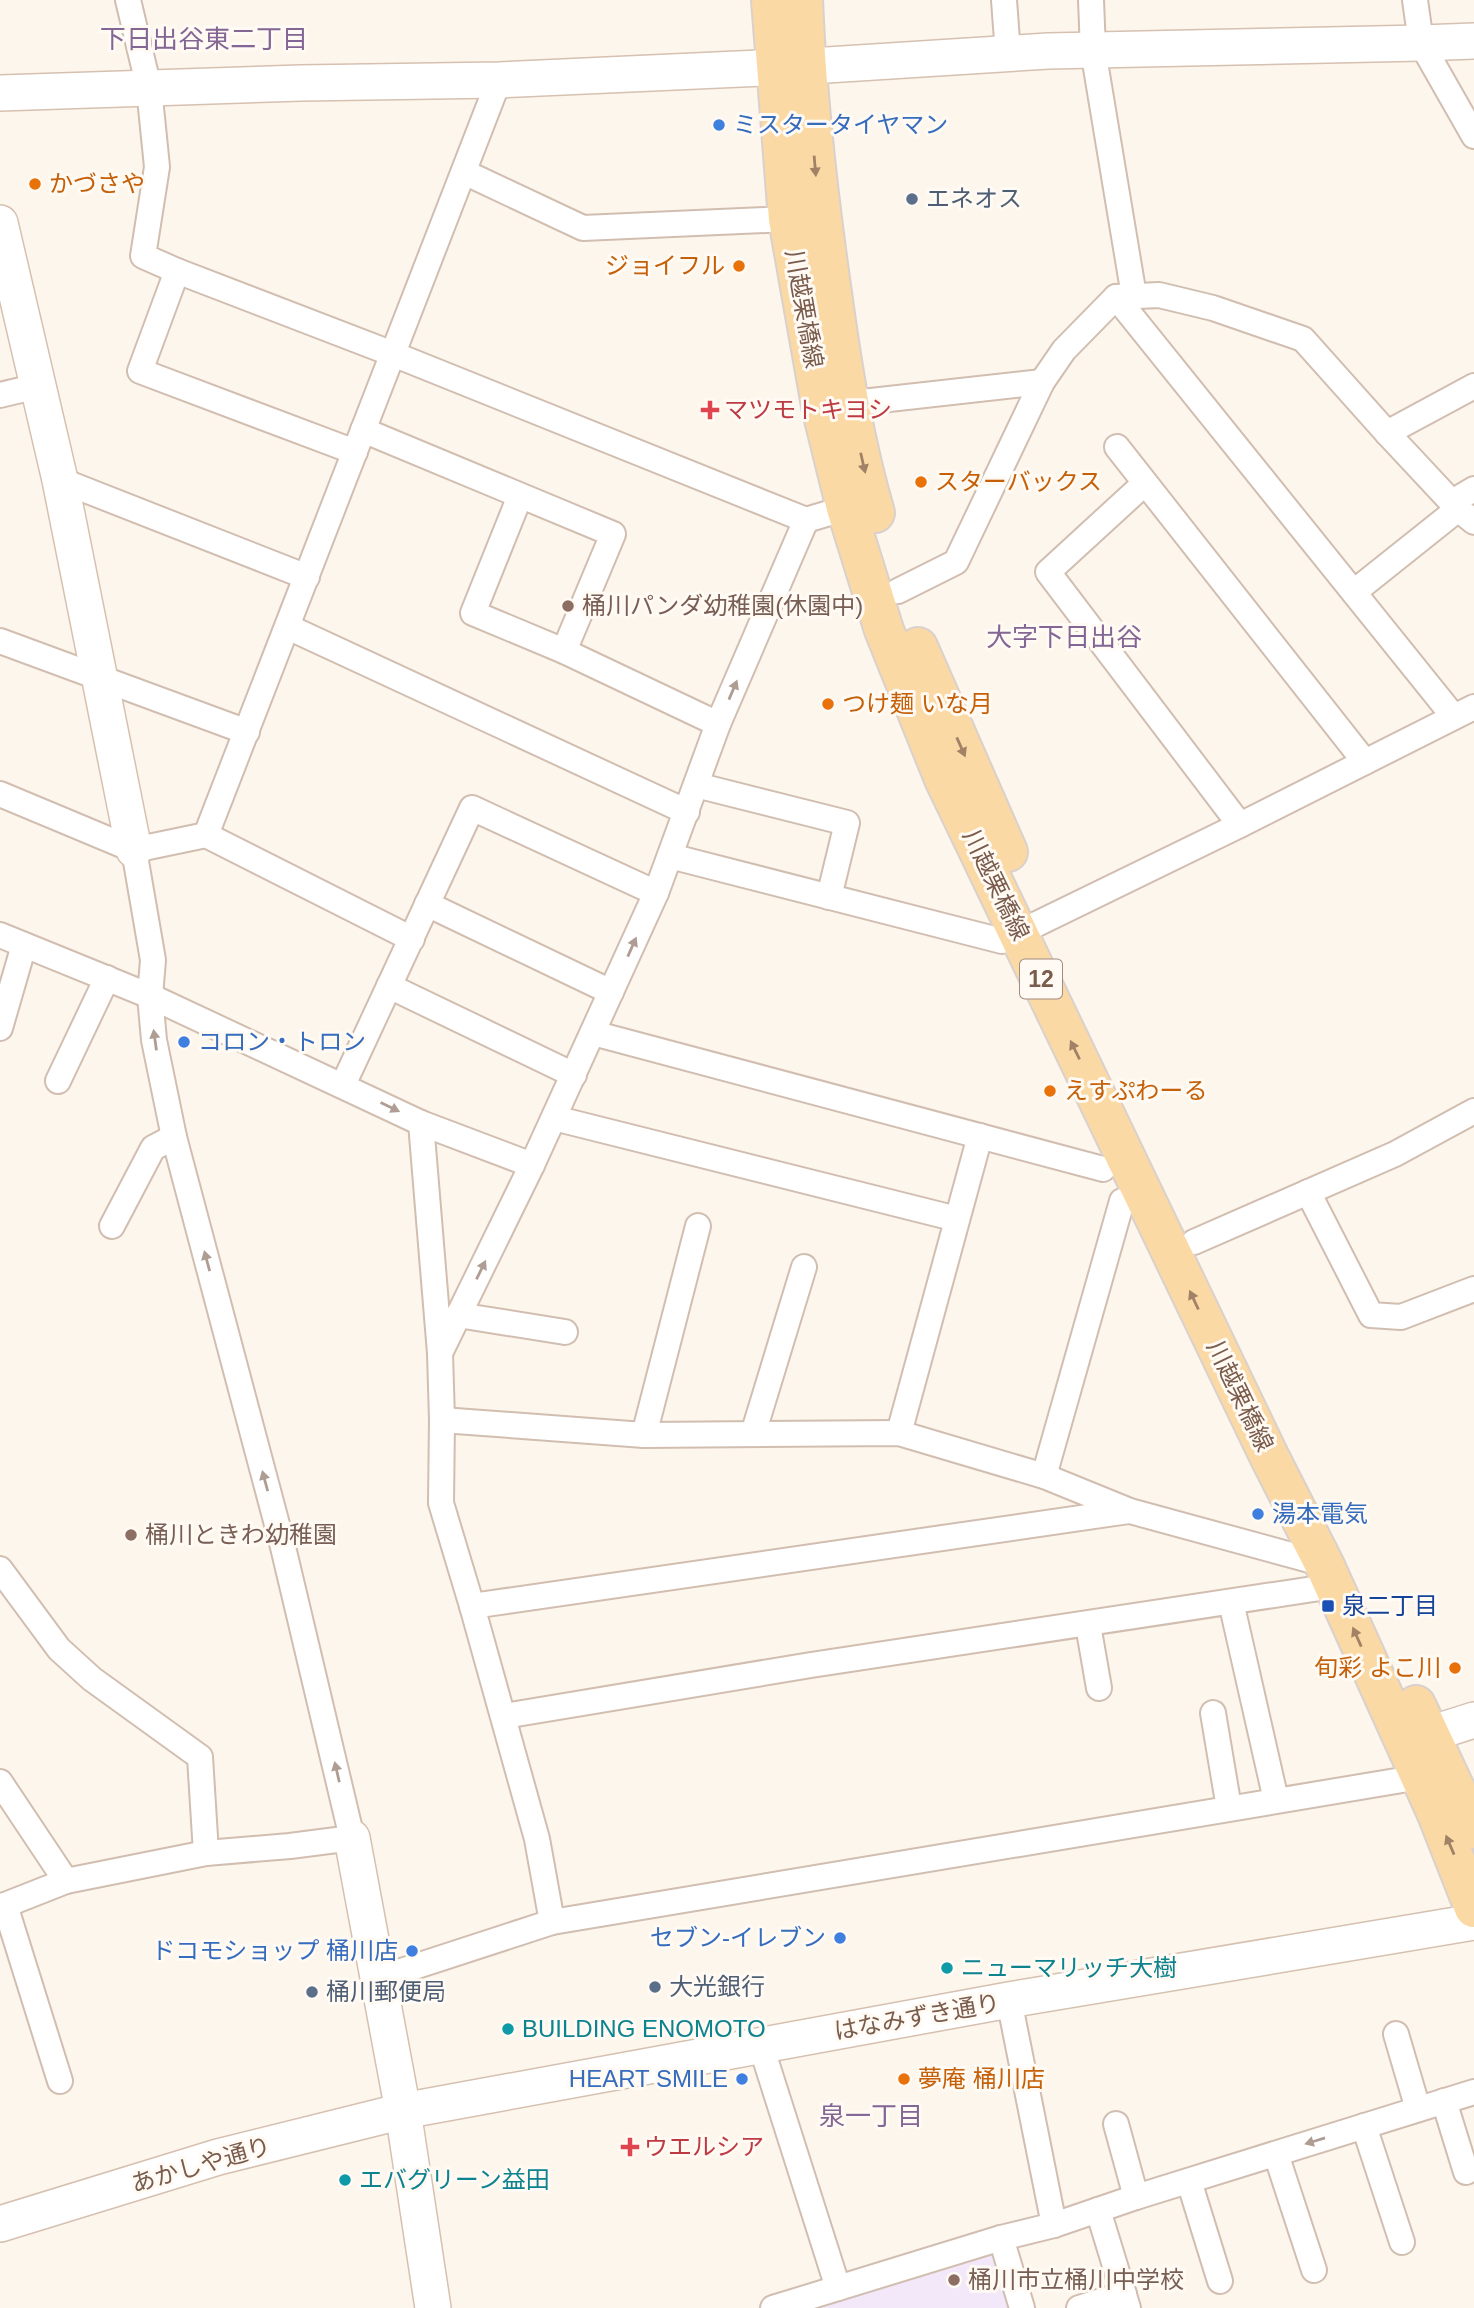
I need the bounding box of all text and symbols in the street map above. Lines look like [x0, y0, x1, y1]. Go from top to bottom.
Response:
district label: 下日出谷東二丁目 [100, 24, 308, 54]
place label: ミスタータイヤマン [733, 111, 948, 138]
marker: ミスタータイヤマン [711, 117, 727, 133]
one-way arrow [810, 155, 821, 177]
place label: かづさや [49, 170, 145, 197]
marker: かづさや [27, 176, 43, 192]
place label: エネオス [926, 185, 1022, 212]
marker: エネオス [904, 191, 920, 207]
street label: 川越栗橋線 [781, 247, 828, 370]
place label: ジョイフル [605, 252, 725, 279]
marker: ジョイフル [731, 258, 747, 274]
place label: マツモトキヨシ [724, 396, 892, 423]
marker: マツモトキヨシ [702, 402, 718, 418]
one-way arrow [858, 452, 869, 474]
place label: スターバックス [935, 468, 1102, 495]
marker: スターバックス [913, 474, 929, 490]
place label: 桶川パンダ幼稚園(休園中) [582, 592, 863, 619]
marker: 桶川パンダ幼稚園(休園中) [560, 598, 576, 614]
district label: 大字下日出谷 [986, 622, 1142, 652]
one-way arrow [728, 679, 739, 700]
place label: つけ麺 いな月 [842, 690, 993, 717]
marker: つけ麺 いな月 [820, 696, 836, 712]
one-way arrow [956, 736, 967, 757]
street label: 川越栗橋線 [958, 825, 1035, 945]
one-way arrow [627, 936, 638, 957]
road number: 12 [1020, 960, 1062, 998]
one-way arrow [149, 1028, 160, 1050]
place label: コロン・トロン [198, 1028, 366, 1055]
marker: コロン・トロン [176, 1034, 192, 1050]
one-way arrow [1070, 1040, 1081, 1060]
place label: えすぷわーる [1064, 1077, 1208, 1104]
marker: えすぷわーる [1042, 1083, 1058, 1099]
one-way arrow [380, 1102, 400, 1113]
one-way arrow [201, 1250, 212, 1272]
one-way arrow [475, 1260, 486, 1280]
one-way arrow [1189, 1290, 1200, 1310]
street label: 川越栗橋線 [1202, 1336, 1279, 1456]
one-way arrow [259, 1470, 270, 1492]
place label: 湯本電気 [1272, 1500, 1368, 1527]
marker: 湯本電気 [1250, 1506, 1266, 1522]
place label: 桶川ときわ幼稚園 [145, 1521, 337, 1548]
marker: 桶川ときわ幼稚園 [123, 1527, 139, 1543]
place label: 泉二丁目 [1342, 1592, 1438, 1619]
marker: 泉二丁目 [1320, 1598, 1336, 1614]
one-way arrow [1351, 1627, 1362, 1647]
place label: 旬彩 よこ川 [1314, 1654, 1441, 1681]
marker: 旬彩 よこ川 [1447, 1660, 1463, 1676]
one-way arrow [331, 1761, 342, 1783]
one-way arrow [1444, 1834, 1455, 1855]
place label: セブン-イレブン [650, 1924, 826, 1951]
marker: セブン-イレブン [832, 1930, 848, 1946]
place label: ドコモショップ 桶川店 [151, 1937, 398, 1964]
marker: ドコモショップ 桶川店 [404, 1943, 420, 1959]
place label: ニューマリッチ大樹 [961, 1954, 1177, 1981]
marker: ニューマリッチ大樹 [939, 1960, 955, 1976]
place label: 大光銀行 [669, 1973, 765, 2000]
place label: 桶川郵便局 [326, 1978, 446, 2005]
marker: 大光銀行 [647, 1979, 663, 1995]
marker: 桶川郵便局 [304, 1984, 320, 2000]
street label: はなみずき通り [832, 1989, 1002, 2044]
place label: BUILDING ENOMOTO [522, 2015, 766, 2042]
marker: BUILDING ENOMOTO [500, 2021, 516, 2037]
place label: HEART SMILE [569, 2065, 728, 2092]
place label: 夢庵 桶川店 [918, 2065, 1045, 2092]
marker: HEART SMILE [734, 2071, 750, 2087]
marker: 夢庵 桶川店 [896, 2071, 912, 2087]
district label: 泉一丁目 [819, 2101, 923, 2131]
street label: あかしや通り [128, 2132, 274, 2197]
place label: ウエルシア [644, 2133, 764, 2160]
one-way arrow [1305, 2137, 1326, 2147]
marker: ウエルシア [622, 2139, 638, 2155]
place label: エバグリーン益田 [359, 2166, 550, 2193]
marker: エバグリーン益田 [337, 2172, 353, 2188]
place label: 桶川市立桶川中学校 [968, 2266, 1184, 2293]
marker: 桶川市立桶川中学校 [946, 2272, 962, 2288]

